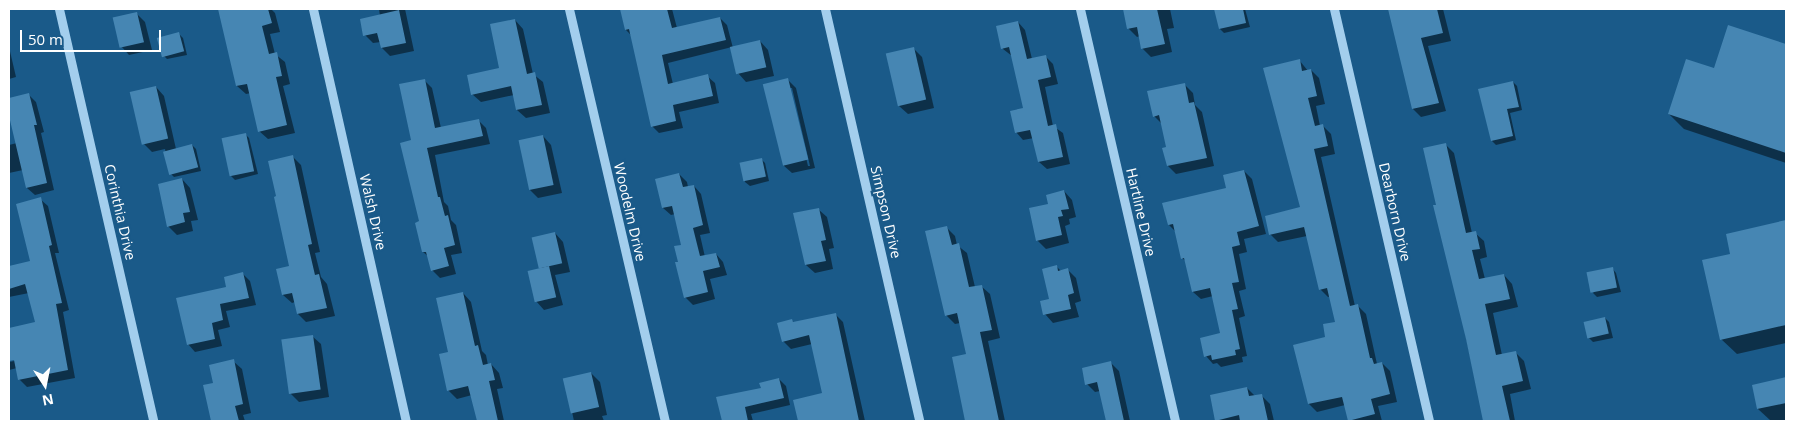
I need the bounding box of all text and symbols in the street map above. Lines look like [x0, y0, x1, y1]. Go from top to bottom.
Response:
scale bar [22, 20, 164, 52]
text: 50 m [28, 29, 63, 49]
street label: Woodelm Drive [611, 161, 649, 263]
street label: Dearborn Drive [1375, 161, 1415, 263]
street label: Corinthia Drive [101, 162, 139, 262]
street label: Simpson Drive [867, 164, 905, 260]
street label: Hartline Drive [1123, 166, 1159, 258]
street label: Walsh Drive [356, 172, 390, 252]
north arrow [20, 360, 70, 410]
text: N [41, 390, 55, 411]

